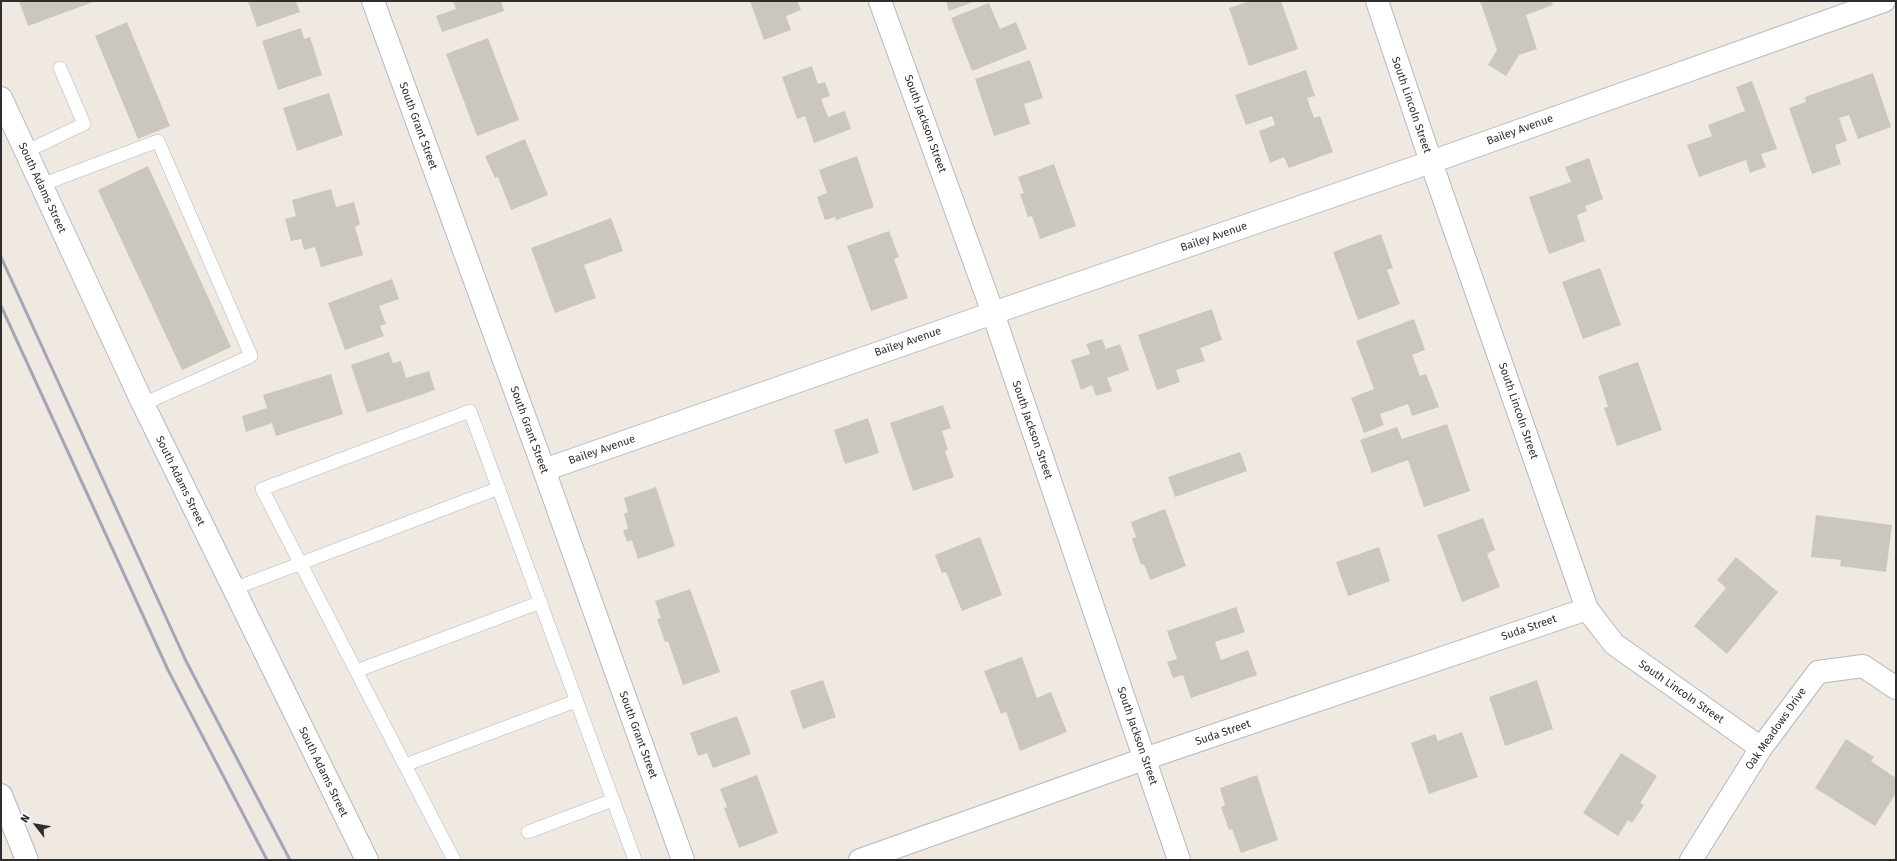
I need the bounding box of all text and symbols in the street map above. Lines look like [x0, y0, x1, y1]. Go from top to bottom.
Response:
street label: South Lincoln Street [1388, 55, 1434, 155]
street label: South Jackson Street [901, 73, 949, 175]
street label: South Grant Street [396, 80, 440, 172]
street label: Bailey Avenue [1485, 112, 1555, 148]
street label: South Adams Street [15, 141, 69, 235]
street label: Bailey Avenue [1179, 219, 1249, 255]
street label: Bailey Avenue [873, 324, 943, 360]
street label: South Lincoln Street [1495, 361, 1541, 461]
street label: South Jackson Street [1009, 379, 1055, 481]
street label: South Grant Street [507, 384, 551, 476]
street label: Bailey Avenue [567, 432, 637, 468]
street label: South Adams Street [153, 434, 207, 528]
street label: Suda Street [1500, 612, 1558, 644]
street label: South Lincoln Street [1636, 658, 1726, 726]
street label: South Jackson Street [1114, 685, 1160, 787]
street label: Oak Meadows Drive [1743, 685, 1809, 773]
street label: South Grant Street [616, 689, 660, 781]
street label: Suda Street [1194, 717, 1252, 749]
street label: South Adams Street [296, 725, 350, 819]
north arrow [16, 805, 56, 845]
text: N [18, 812, 33, 825]

